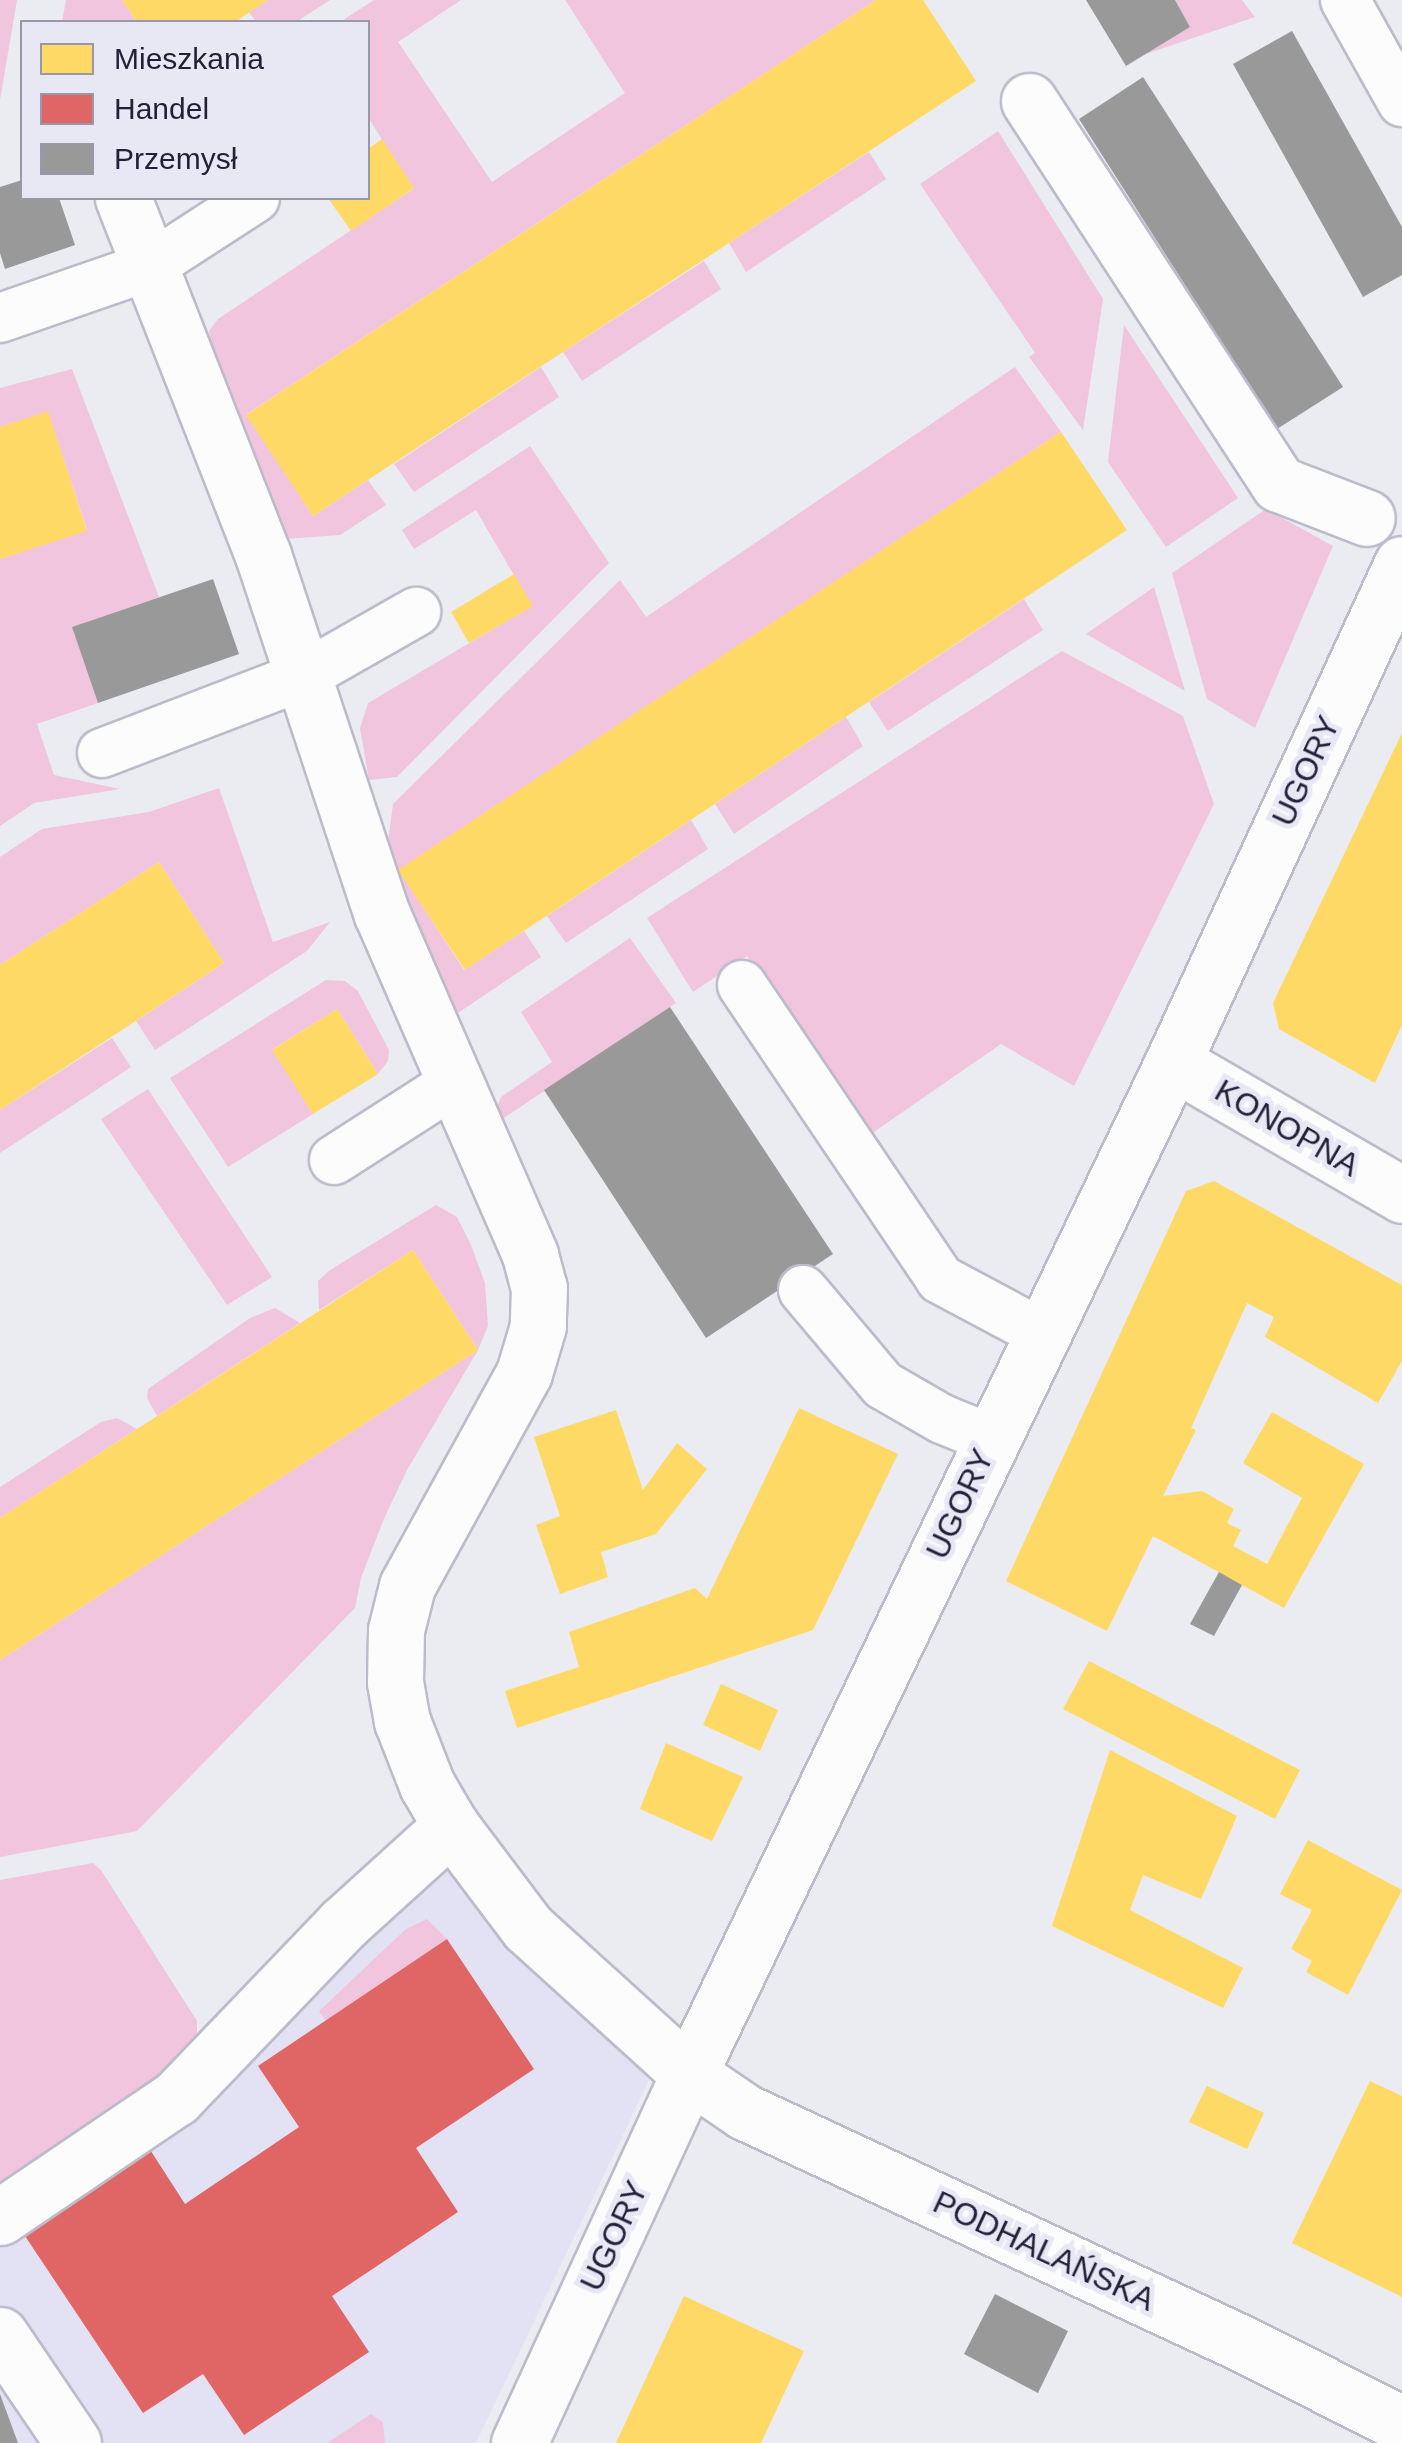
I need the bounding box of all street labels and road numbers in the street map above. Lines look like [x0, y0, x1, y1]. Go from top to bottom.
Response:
street label: UGORY [1264, 710, 1348, 832]
street label: KONOPNA [1208, 1071, 1366, 1185]
street label: UGORY [918, 1443, 1002, 1565]
street label: UGORY [572, 2175, 656, 2297]
street label: PODHALAŃSKA [927, 2183, 1161, 2319]

